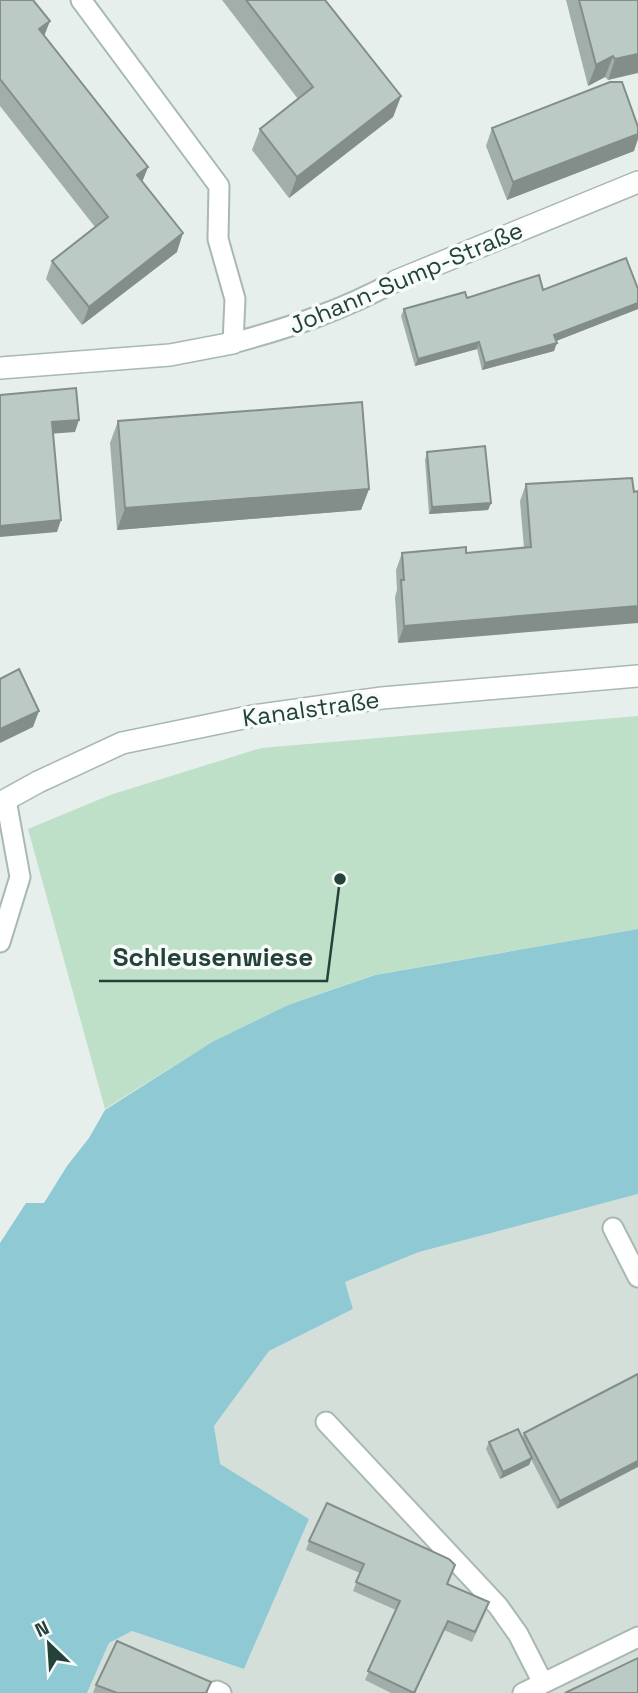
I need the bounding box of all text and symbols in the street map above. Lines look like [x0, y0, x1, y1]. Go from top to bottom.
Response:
street label: Johann-Sump-Straße [284, 214, 527, 341]
street label: Kanalstraße [240, 684, 381, 733]
callout: Schleusenwiese [99, 934, 327, 981]
text: Schleusenwiese [113, 940, 313, 974]
north arrow [14, 1609, 84, 1679]
text: N [31, 1615, 53, 1643]

